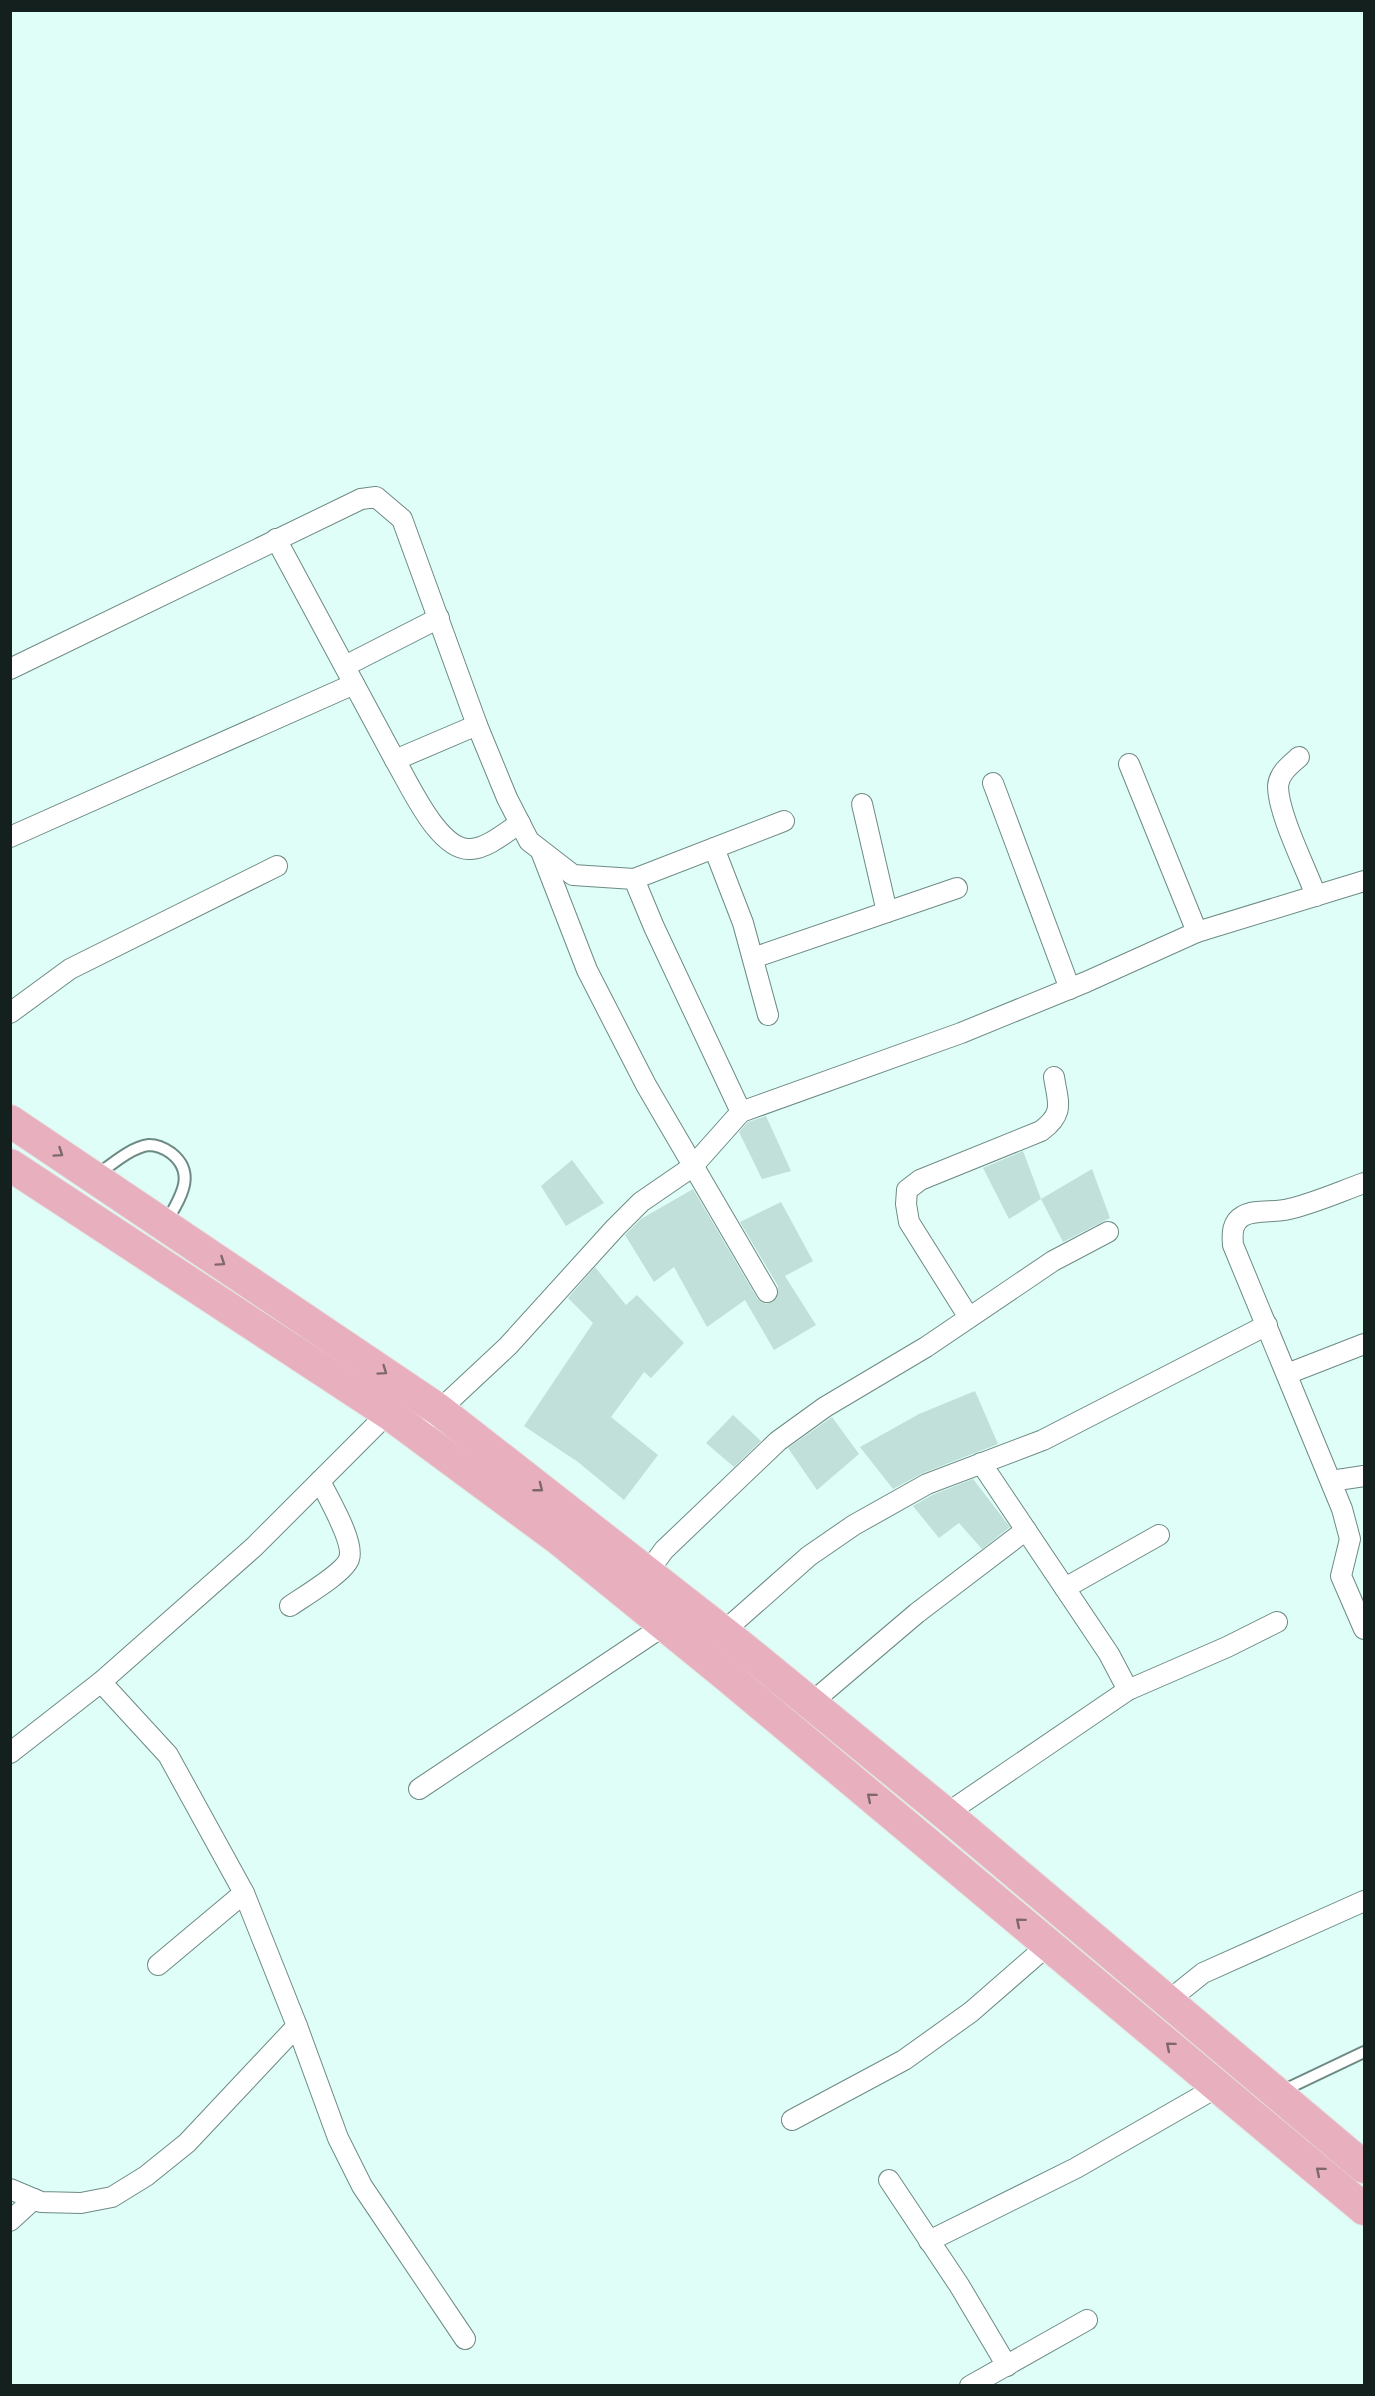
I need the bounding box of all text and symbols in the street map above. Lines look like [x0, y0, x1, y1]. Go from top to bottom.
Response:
one-way arrow [53, 1146, 63, 1158]
one-way arrow [214, 1255, 225, 1266]
one-way arrow [376, 1364, 387, 1375]
one-way arrow [532, 1480, 543, 1491]
one-way arrow [867, 1793, 878, 1804]
one-way arrow [1016, 1918, 1027, 1929]
one-way arrow [1166, 2042, 1177, 2053]
one-way arrow [1316, 2167, 1327, 2178]

